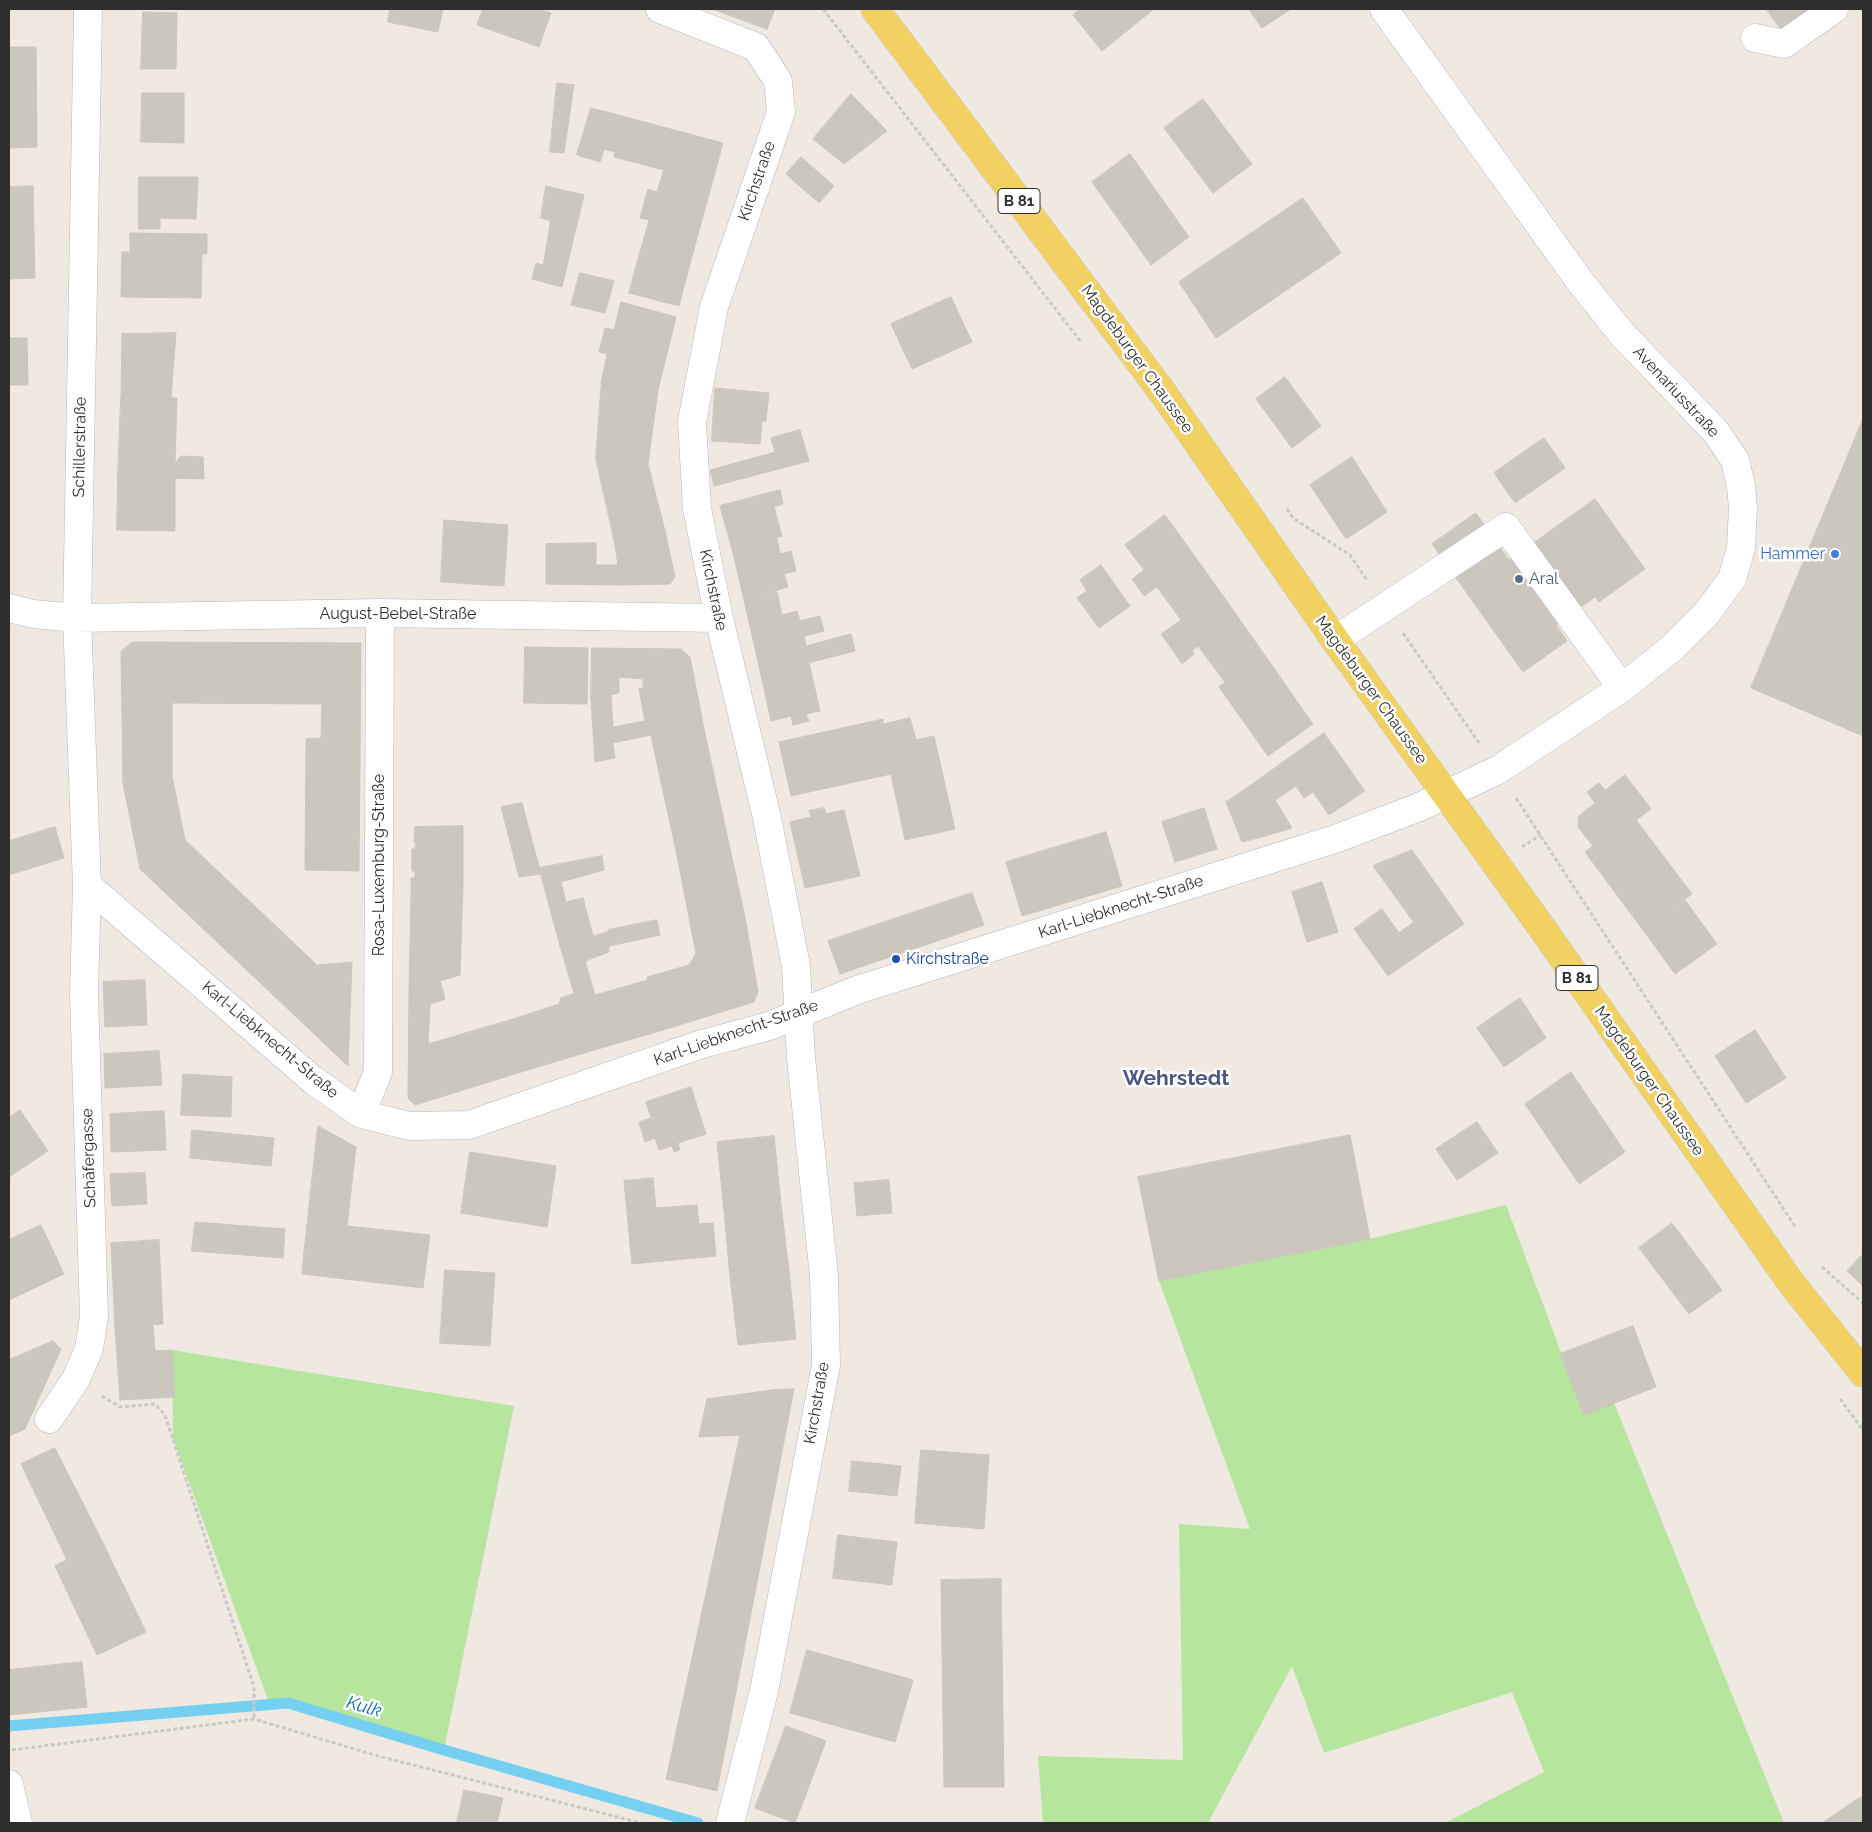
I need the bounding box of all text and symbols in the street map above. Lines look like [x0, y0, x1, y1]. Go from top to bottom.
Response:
street label: Kirchstraße [734, 139, 780, 223]
road number: B 81 [998, 188, 1040, 214]
street label: Magdeburger Chaussee [1077, 281, 1197, 437]
street label: Avenariusstraße [1629, 342, 1723, 442]
street label: Schillerstraße [70, 397, 90, 497]
place label: Hammer [1760, 544, 1825, 564]
street label: Kirchstraße [695, 547, 731, 633]
marker: Hammer [1829, 548, 1841, 560]
place label: Aral [1529, 569, 1558, 589]
marker: Aral [1513, 573, 1525, 585]
street label: August-Bebel-Straße [320, 604, 476, 624]
street label: Magdeburger Chaussee [1311, 612, 1431, 768]
street label: Rosa-Luxemburg-Straße [369, 774, 389, 956]
street label: Karl-Liebknecht-Straße [1036, 871, 1206, 943]
place label: Kirchstraße [906, 949, 989, 969]
marker: Kirchstraße [890, 953, 902, 965]
road number: B 81 [1556, 966, 1598, 990]
street label: Karl-Liebknecht-Straße [198, 977, 342, 1103]
street label: Karl-Liebknecht-Straße [651, 996, 821, 1070]
street label: Magdeburger Chaussee [1590, 1002, 1708, 1160]
district label: Wehrstedt [1123, 1066, 1229, 1092]
street label: Schäfergasse [78, 1108, 100, 1208]
street label: Kirchstraße [800, 1361, 834, 1445]
water label: Kulk [344, 1692, 384, 1722]

